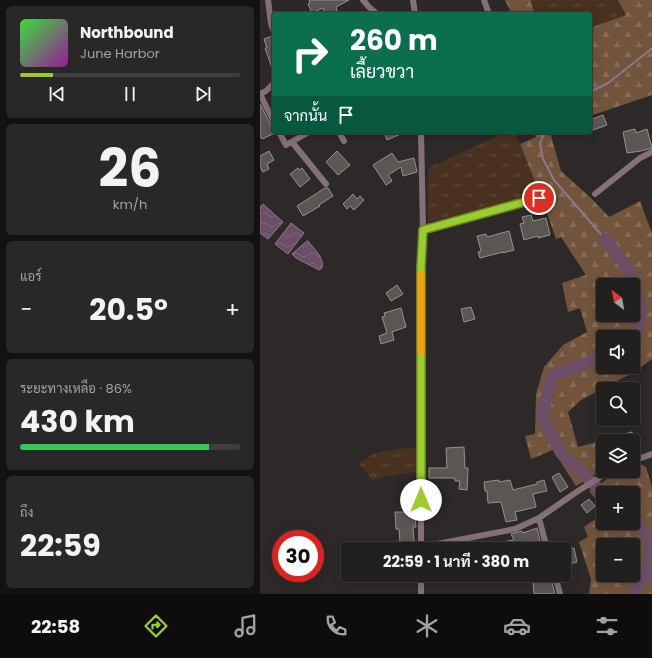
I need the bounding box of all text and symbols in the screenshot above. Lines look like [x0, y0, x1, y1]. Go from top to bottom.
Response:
text: 260 m [350, 21, 438, 60]
text: Northbound [80, 22, 174, 43]
icon: right [284, 28, 336, 80]
text: June Harbor [80, 44, 160, 63]
text: เลี้ยวขวา [350, 59, 414, 84]
icon: previous [46, 83, 68, 105]
icon: pause [119, 83, 141, 105]
icon: next [192, 83, 214, 105]
icon: arrive [335, 104, 357, 126]
text: จากนั้น [284, 105, 327, 126]
text: 26 [99, 132, 161, 205]
pin [522, 181, 556, 215]
icon: arrive [528, 187, 550, 209]
text: km/h [113, 195, 147, 214]
text: แอร์ [20, 267, 41, 286]
north arrow [596, 278, 640, 322]
map controls [596, 278, 640, 582]
text: 20.5° [89, 288, 168, 331]
text: − [20, 294, 32, 325]
text: + [225, 294, 240, 325]
button: sound [596, 330, 640, 374]
text: ระยะทางเหลือ · 86% [20, 379, 132, 398]
button: search [596, 382, 640, 426]
text: 430 km [20, 400, 135, 443]
button: layers [596, 434, 640, 478]
position arrow [400, 479, 442, 521]
button: + [596, 486, 640, 530]
text: ถึง [20, 503, 33, 522]
text: 22:59 [20, 524, 101, 567]
speed limit sign: 30 [272, 530, 324, 582]
button: − [596, 538, 640, 582]
text: 22:59 · 1 นาที · 380 m [383, 551, 529, 572]
icon: directions [142, 612, 170, 640]
icon: music [232, 612, 260, 640]
icon: phone [322, 612, 350, 640]
icon: climate [413, 612, 441, 640]
icon: car [503, 612, 531, 640]
icon: filters [593, 612, 621, 640]
text: 22:58 [31, 614, 80, 639]

